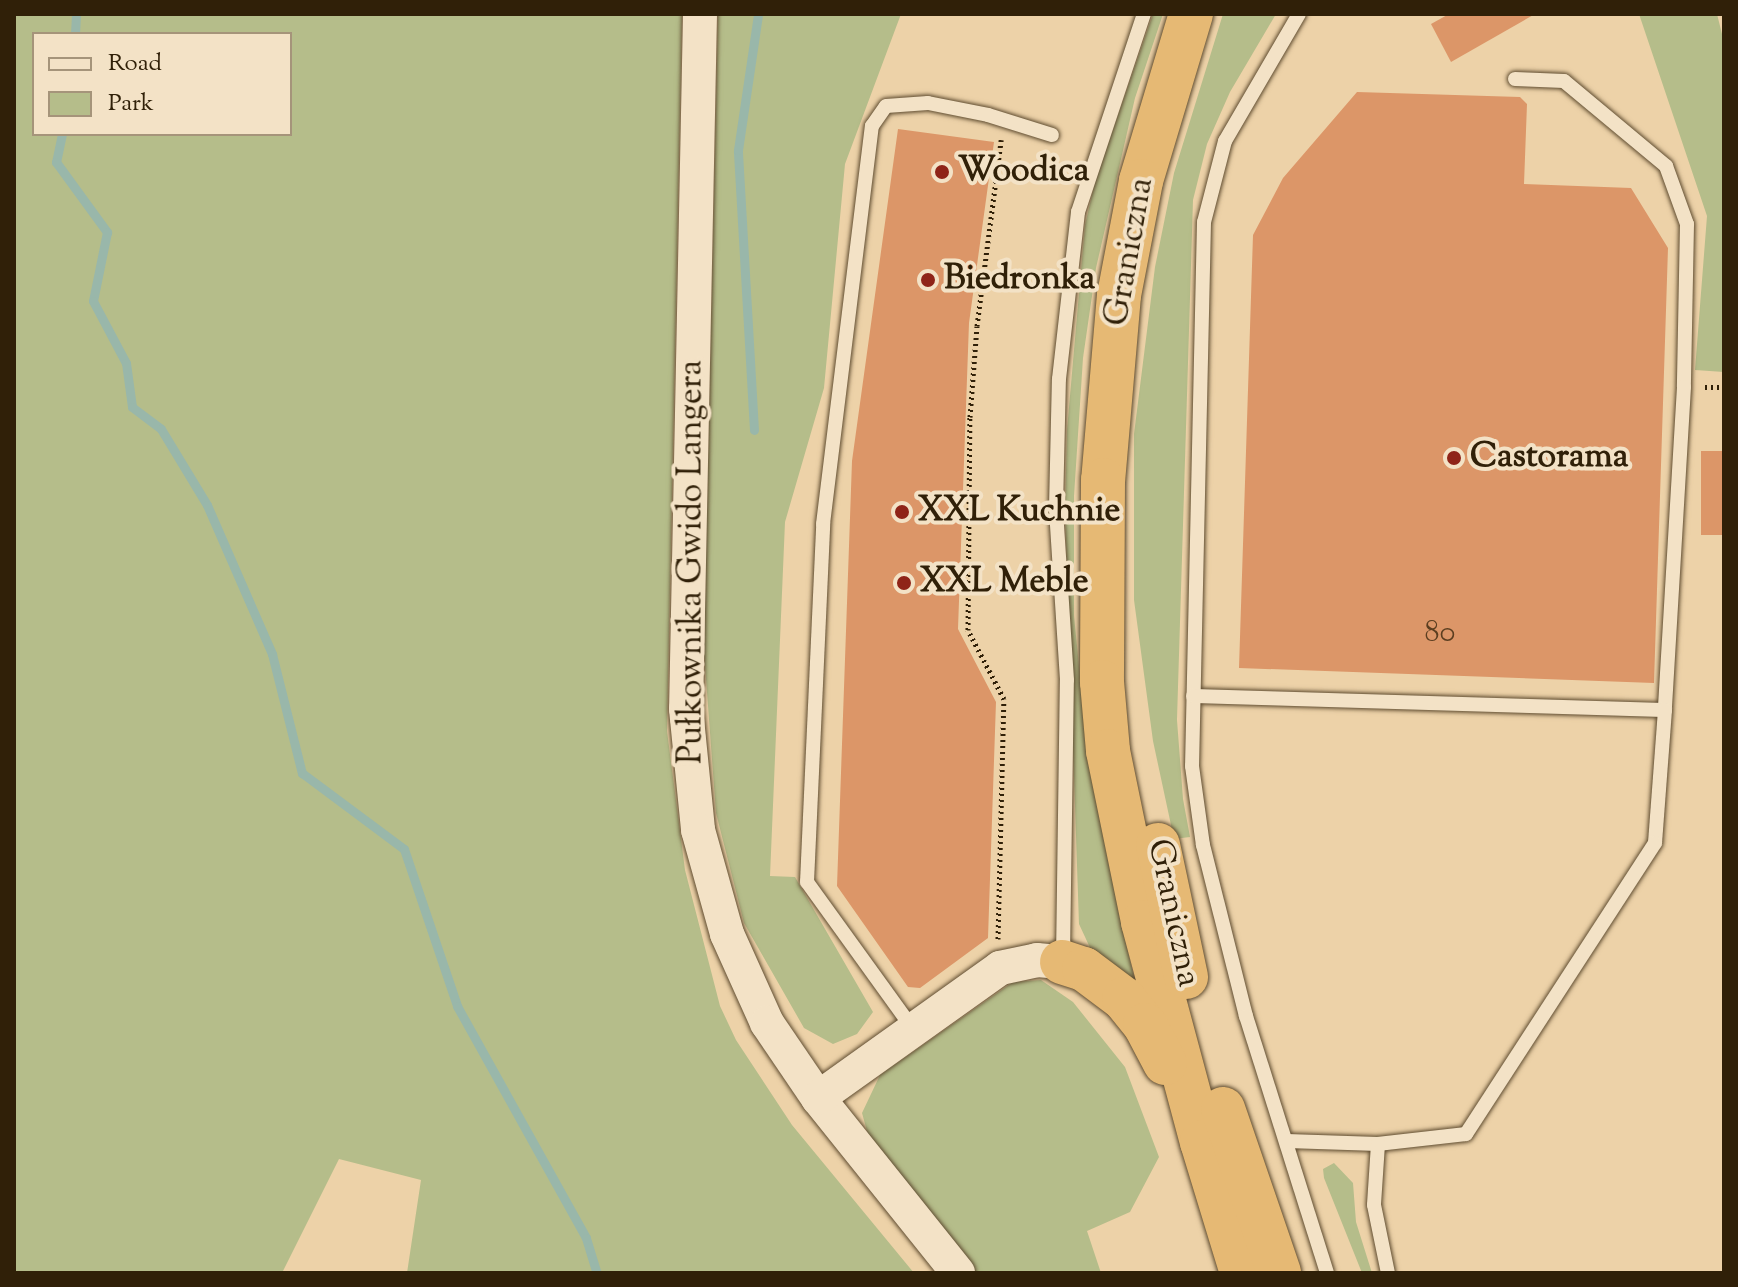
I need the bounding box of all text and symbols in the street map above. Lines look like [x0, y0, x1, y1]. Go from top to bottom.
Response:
legend [32, 32, 292, 136]
text: Road [108, 47, 162, 81]
text: Park [108, 87, 154, 121]
place label: Woodica [958, 152, 1089, 192]
marker: Woodica [933, 163, 951, 181]
street label: Graniczna [1097, 175, 1163, 329]
place label: Biedronka [944, 260, 1095, 300]
marker: Biedronka [919, 271, 937, 289]
street label: Pułkownika Gwido Langera [672, 360, 712, 764]
place label: Castorama [1470, 438, 1628, 478]
marker: Castorama [1445, 449, 1463, 467]
place label: XXL Kuchnie [918, 492, 1120, 532]
marker: XXL Kuchnie [893, 503, 911, 521]
place label: XXL Meble [920, 563, 1088, 603]
marker: XXL Meble [895, 574, 913, 592]
house number: 80 [1425, 616, 1455, 652]
street label: Graniczna [1137, 835, 1209, 991]

